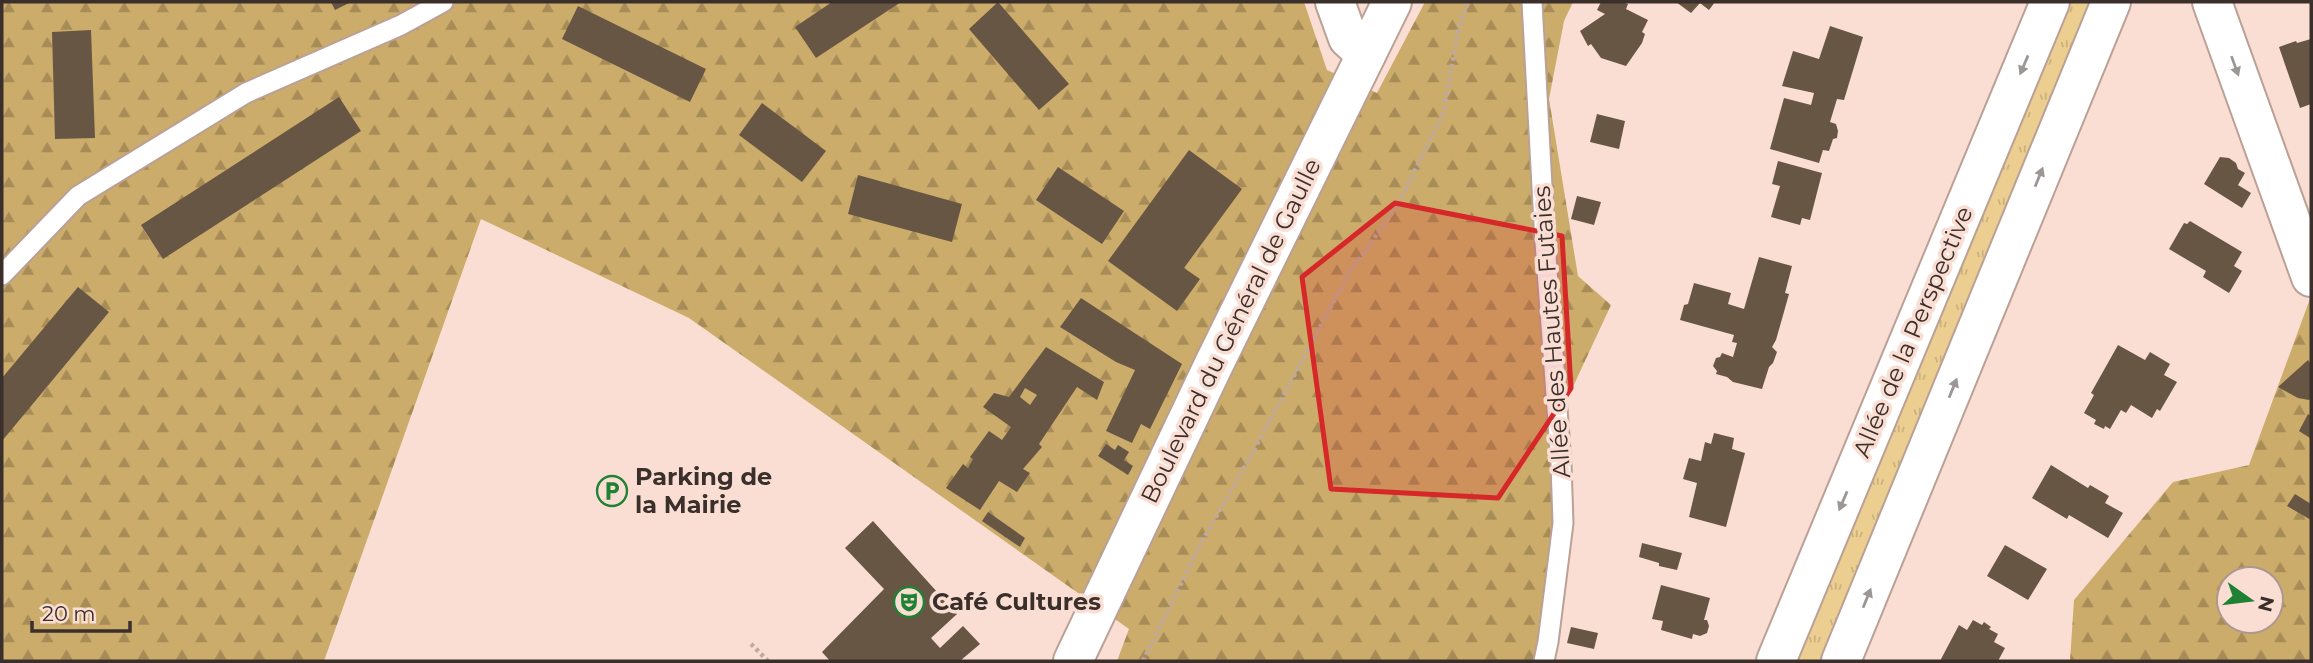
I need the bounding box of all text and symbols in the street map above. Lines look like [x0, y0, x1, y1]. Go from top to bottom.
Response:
one-way arrow [2018, 54, 2029, 75]
one-way arrow [2230, 55, 2241, 76]
street label: Boulevard du Général de Gaulle [1134, 154, 1327, 508]
one-way arrow [2033, 167, 2045, 187]
street label: Allée des Hautes Futaies [1527, 185, 1576, 479]
street label: Allée de la Perspective [1846, 202, 1979, 462]
one-way arrow [1947, 377, 1958, 398]
place label: Parking de la Mairie [635, 462, 772, 519]
parking icon: Parking de la Mairie [595, 474, 629, 508]
one-way arrow [1837, 491, 1848, 512]
north arrow [2215, 565, 2285, 635]
theatre icon: Café Cultures [892, 585, 926, 619]
place label: Café Cultures [932, 587, 1101, 616]
one-way arrow [1861, 587, 1872, 608]
scale bar [32, 590, 130, 634]
text: N [2253, 594, 2279, 614]
text: 20 m [42, 601, 96, 626]

